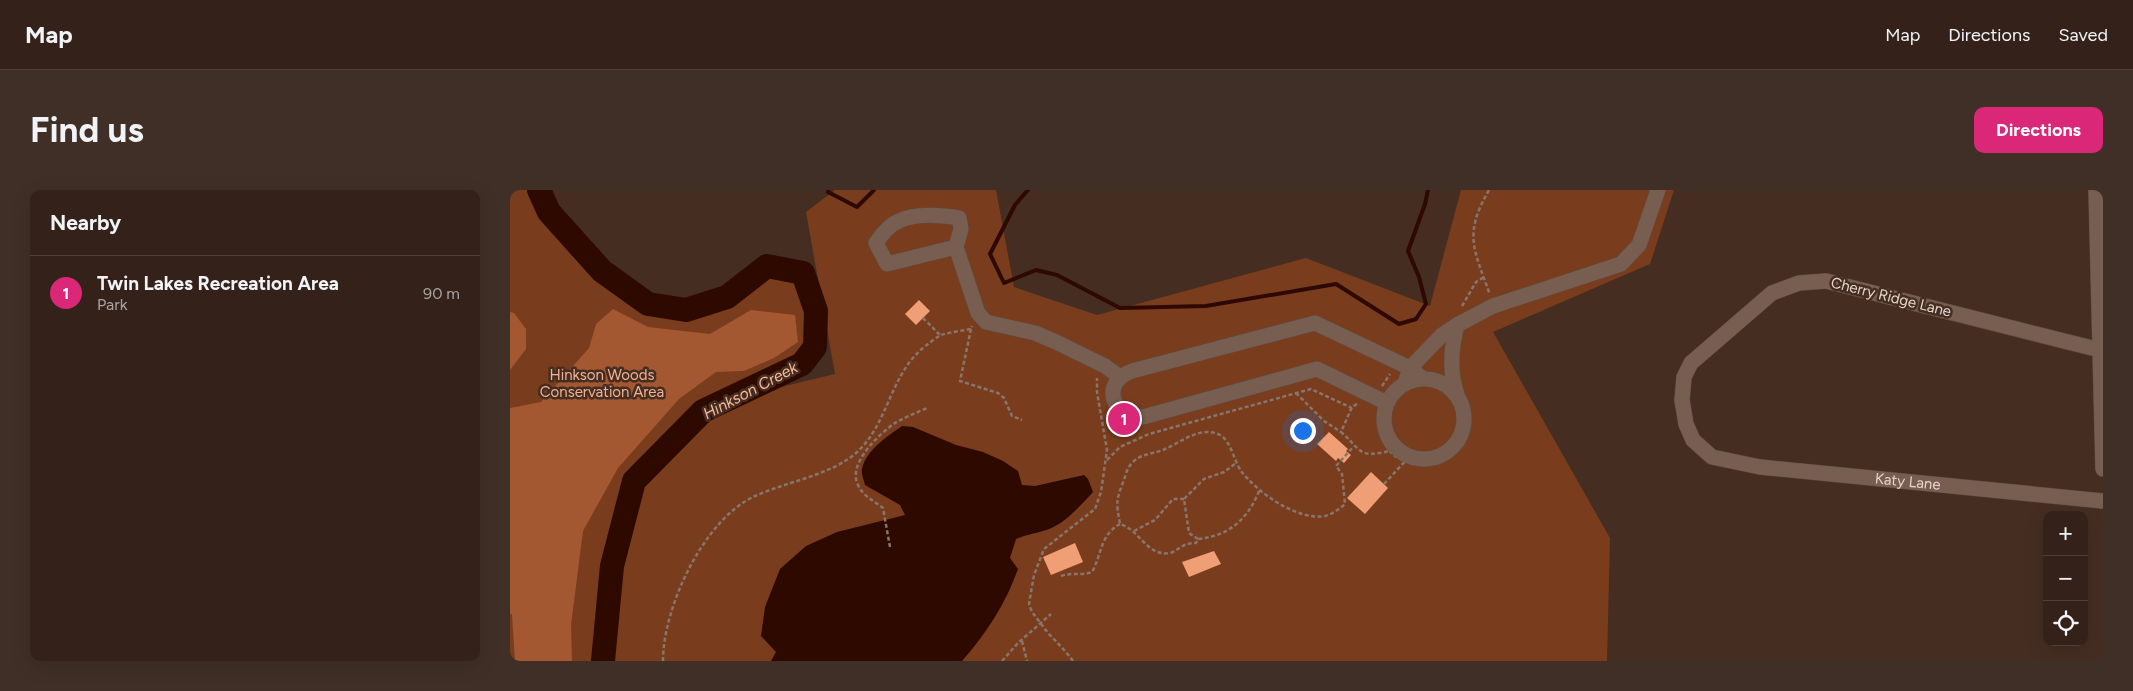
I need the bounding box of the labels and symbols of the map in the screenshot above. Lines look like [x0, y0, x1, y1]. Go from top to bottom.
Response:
street label: Cherry Ridge Lane [1829, 273, 1953, 321]
water label: Hinkson Creek [700, 357, 802, 423]
park label: Hinkson Woods Conservation Area [540, 366, 664, 401]
pin: 1 [1108, 400, 1140, 438]
your location [1290, 418, 1316, 444]
street label: Katy Lane [1874, 469, 1941, 494]

